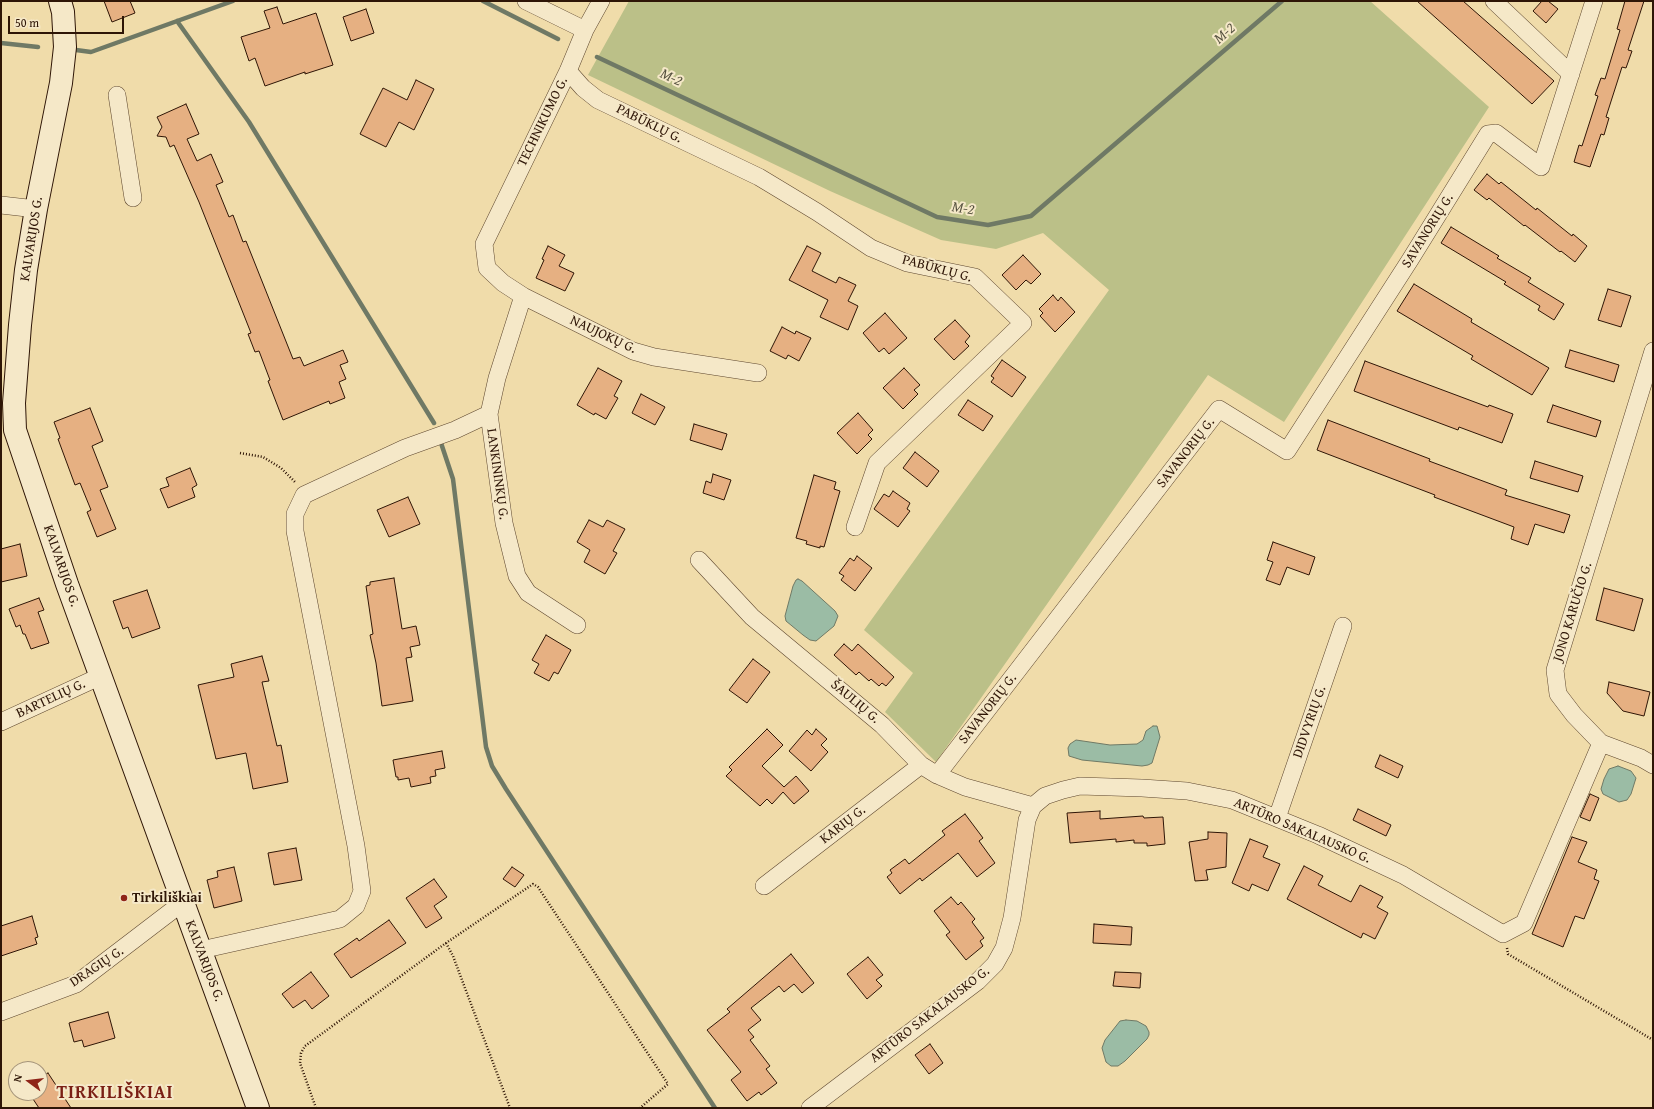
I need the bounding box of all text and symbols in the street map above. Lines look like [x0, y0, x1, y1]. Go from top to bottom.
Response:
scale bar [10, 8, 126, 34]
text: 50 m [15, 14, 39, 31]
water label: M-2 [1211, 20, 1239, 48]
water label: M-2 [657, 65, 685, 91]
street label: TECHNIKUMO G. [514, 74, 572, 170]
street label: PABŪKLŲ G. [613, 101, 685, 147]
street label: SAVANORIŲ G. [1398, 191, 1458, 271]
street label: KALVARIJOS G. [17, 195, 47, 283]
water label: M-2 [951, 198, 975, 220]
street label: PABŪKLŲ G. [900, 252, 974, 286]
street label: NAUJOKŲ G. [567, 312, 639, 358]
street label: SAVANORIŲ G. [1153, 415, 1219, 491]
street label: LANKININKŲ G. [482, 427, 512, 521]
street label: KALVARIJOS G. [39, 523, 83, 609]
street label: JONO KARUČIO G. [1550, 560, 1596, 664]
street label: SAVANORIŲ G. [955, 671, 1021, 747]
street label: BARTELIŲ G. [14, 676, 88, 722]
street label: ŠAULIŲ G. [827, 677, 883, 727]
street label: DIDVYRIŲ G. [1290, 684, 1330, 760]
street label: ARTŪRO SAKALAUSKO G. [1231, 795, 1373, 867]
street label: KARIŲ G. [817, 802, 869, 848]
place label: Tirkiliškiai [132, 890, 202, 906]
marker: Tirkiliškiai [119, 893, 129, 903]
street label: KALVARIJOS G. [181, 918, 227, 1004]
street label: DRAGIŲ G. [67, 943, 127, 991]
street label: ARTŪRO SAKALAUSKO G. [867, 963, 993, 1067]
north arrow [8, 1061, 48, 1101]
text: N [9, 1073, 26, 1084]
district label: TIRKILIŠKIAI [56, 1082, 174, 1104]

